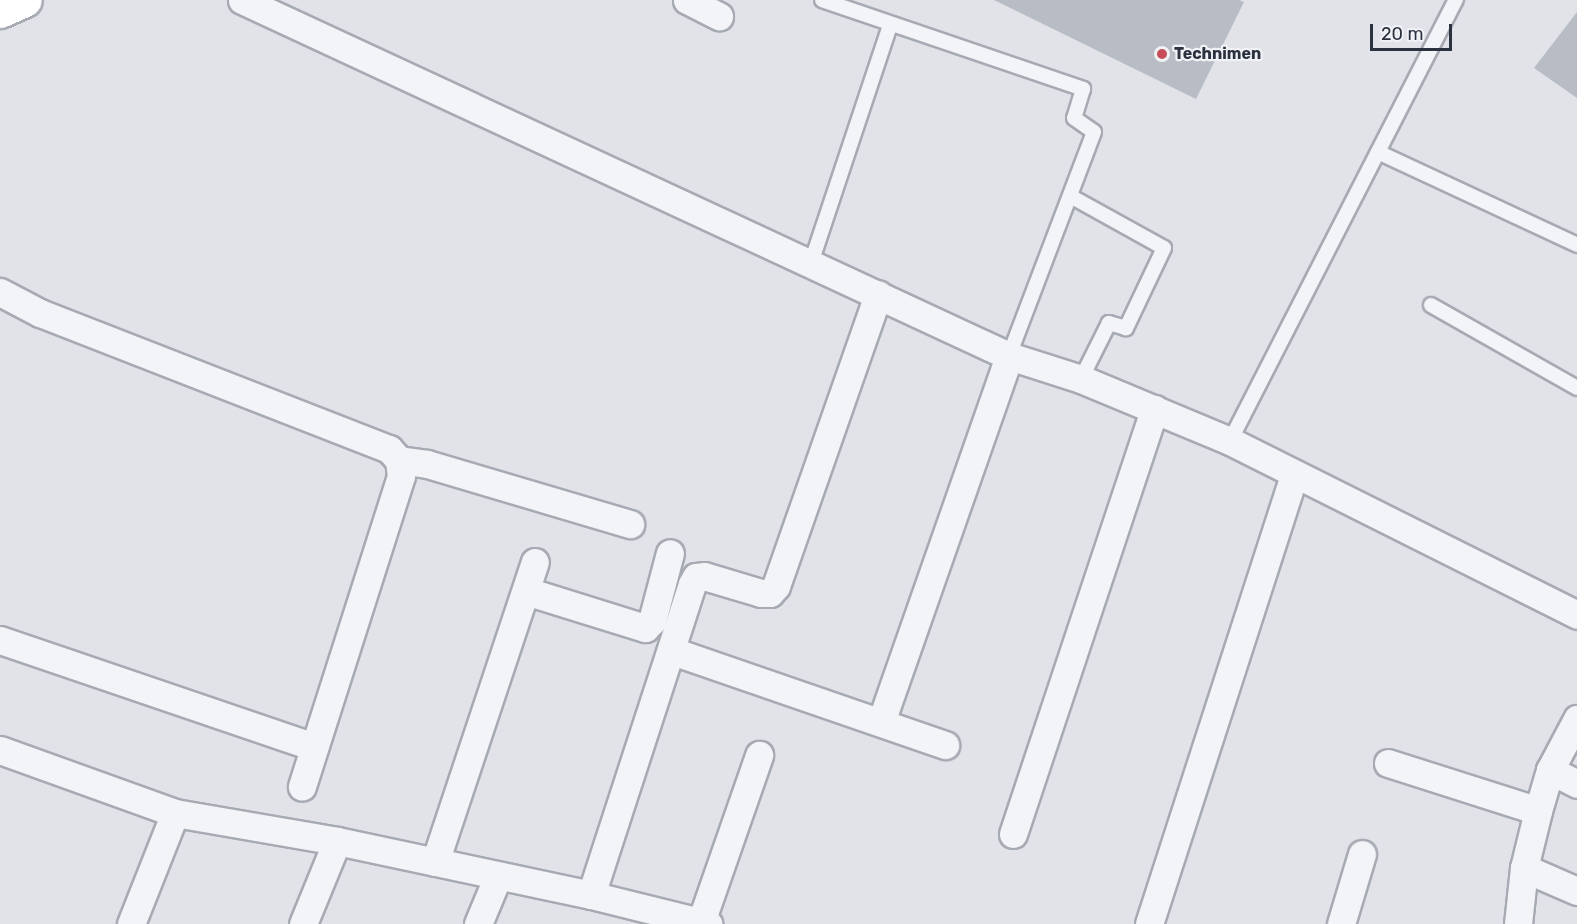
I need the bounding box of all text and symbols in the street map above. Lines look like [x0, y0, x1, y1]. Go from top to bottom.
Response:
scale bar [1373, 12, 1456, 50]
text: 20 m [1381, 23, 1423, 45]
place label: Technimen [1174, 44, 1261, 64]
marker: Technimen [1155, 47, 1169, 61]

